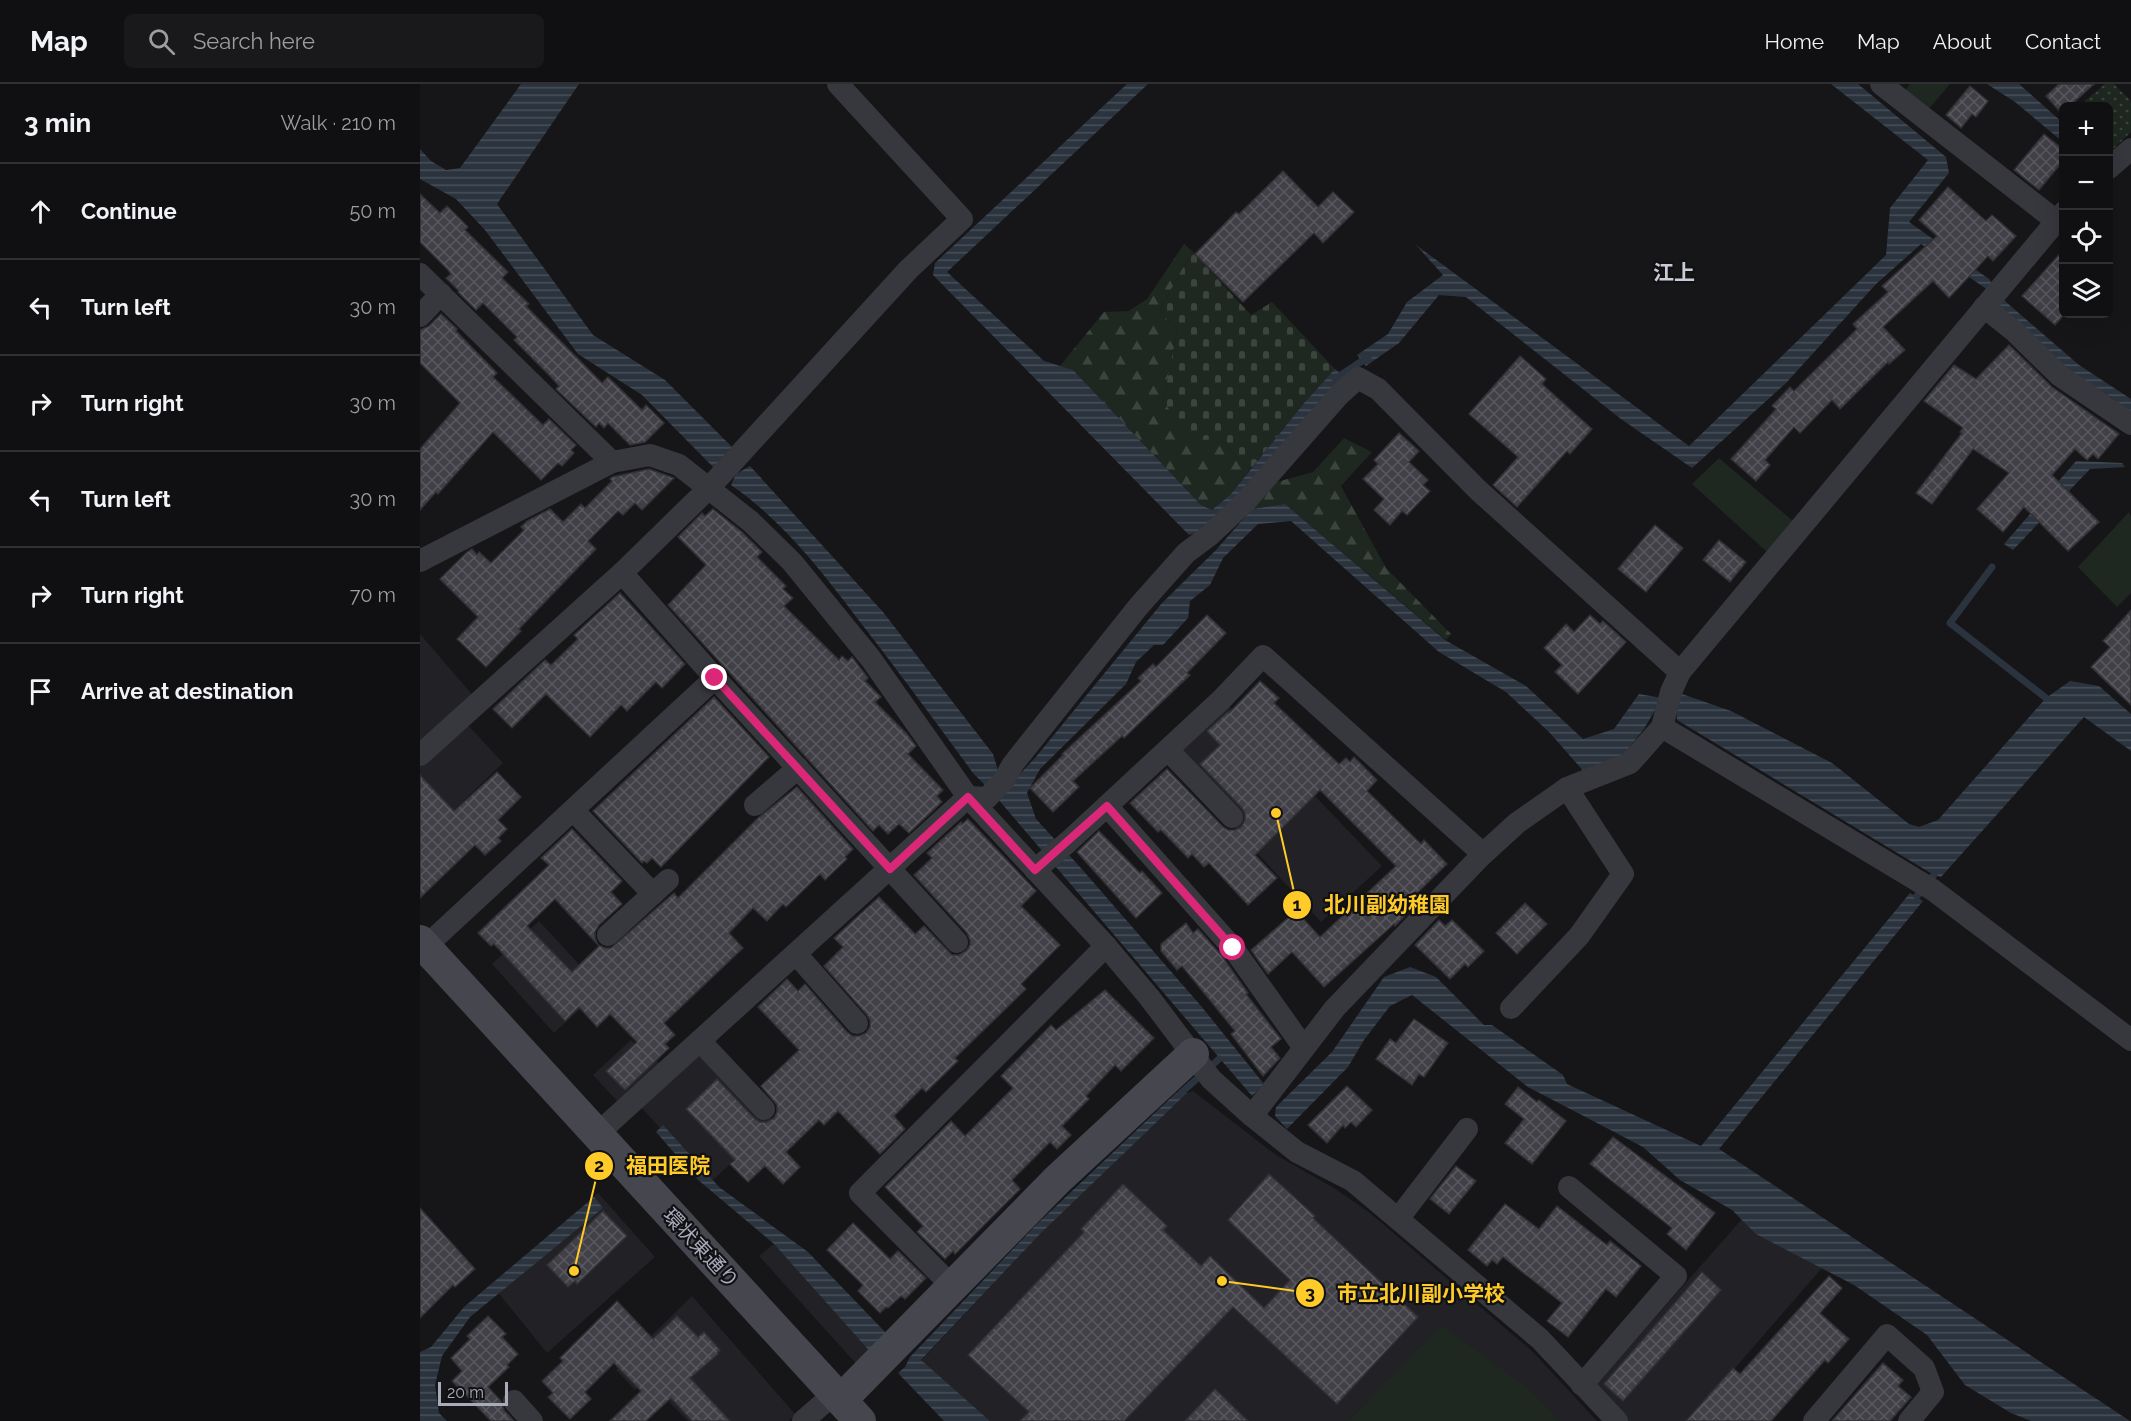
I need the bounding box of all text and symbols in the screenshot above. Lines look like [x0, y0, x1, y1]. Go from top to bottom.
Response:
search box [124, 14, 544, 68]
text: Map [30, 25, 88, 58]
icon: search [145, 25, 178, 58]
text: Search here [193, 28, 315, 54]
text: Home [1765, 29, 1824, 54]
text: Map [1857, 29, 1900, 54]
text: About [1933, 29, 1992, 54]
text: Contact [2025, 29, 2101, 54]
map controls [2059, 102, 2113, 318]
button: + [2059, 102, 2113, 156]
text: 3 min [24, 108, 91, 138]
text: Walk · 210 m [281, 111, 396, 135]
button: − [2059, 156, 2113, 210]
icon: ahead [24, 195, 57, 228]
text: Continue [81, 198, 177, 224]
text: 50 m [349, 199, 396, 223]
button: locate [2059, 210, 2113, 264]
district label: 江上 [1653, 260, 1695, 285]
button: layers [2059, 264, 2113, 318]
icon: left [24, 291, 57, 324]
text: Turn left [81, 294, 171, 320]
text: 30 m [350, 295, 396, 319]
icon: right [24, 387, 57, 420]
text: Turn right [81, 390, 184, 416]
text: 30 m [350, 391, 396, 415]
icon: left [24, 483, 57, 516]
text: Turn left [81, 486, 171, 512]
text: 30 m [350, 487, 396, 511]
icon: right [24, 579, 57, 612]
text: Turn right [81, 582, 184, 608]
text: 70 m [350, 583, 396, 607]
route end [701, 664, 727, 690]
icon: arrive [24, 675, 57, 708]
text: Arrive at destination [81, 678, 294, 704]
callout: 北川副幼稚園 [1282, 886, 1462, 925]
text: 北川副幼稚園 [1324, 892, 1450, 917]
text: 1 [1293, 894, 1302, 915]
route start [1219, 934, 1245, 960]
callout: 福田医院 [584, 1146, 722, 1185]
text: 福田医院 [626, 1153, 710, 1178]
text: 2 [594, 1155, 604, 1176]
street label: 環状東通り [658, 1203, 744, 1293]
callout: 市立北川副小学校 [1295, 1274, 1517, 1313]
text: 市立北川副小学校 [1337, 1281, 1505, 1306]
text: 3 [1305, 1282, 1315, 1303]
scale bar [438, 1379, 508, 1406]
text: 20 m [447, 1383, 484, 1402]

